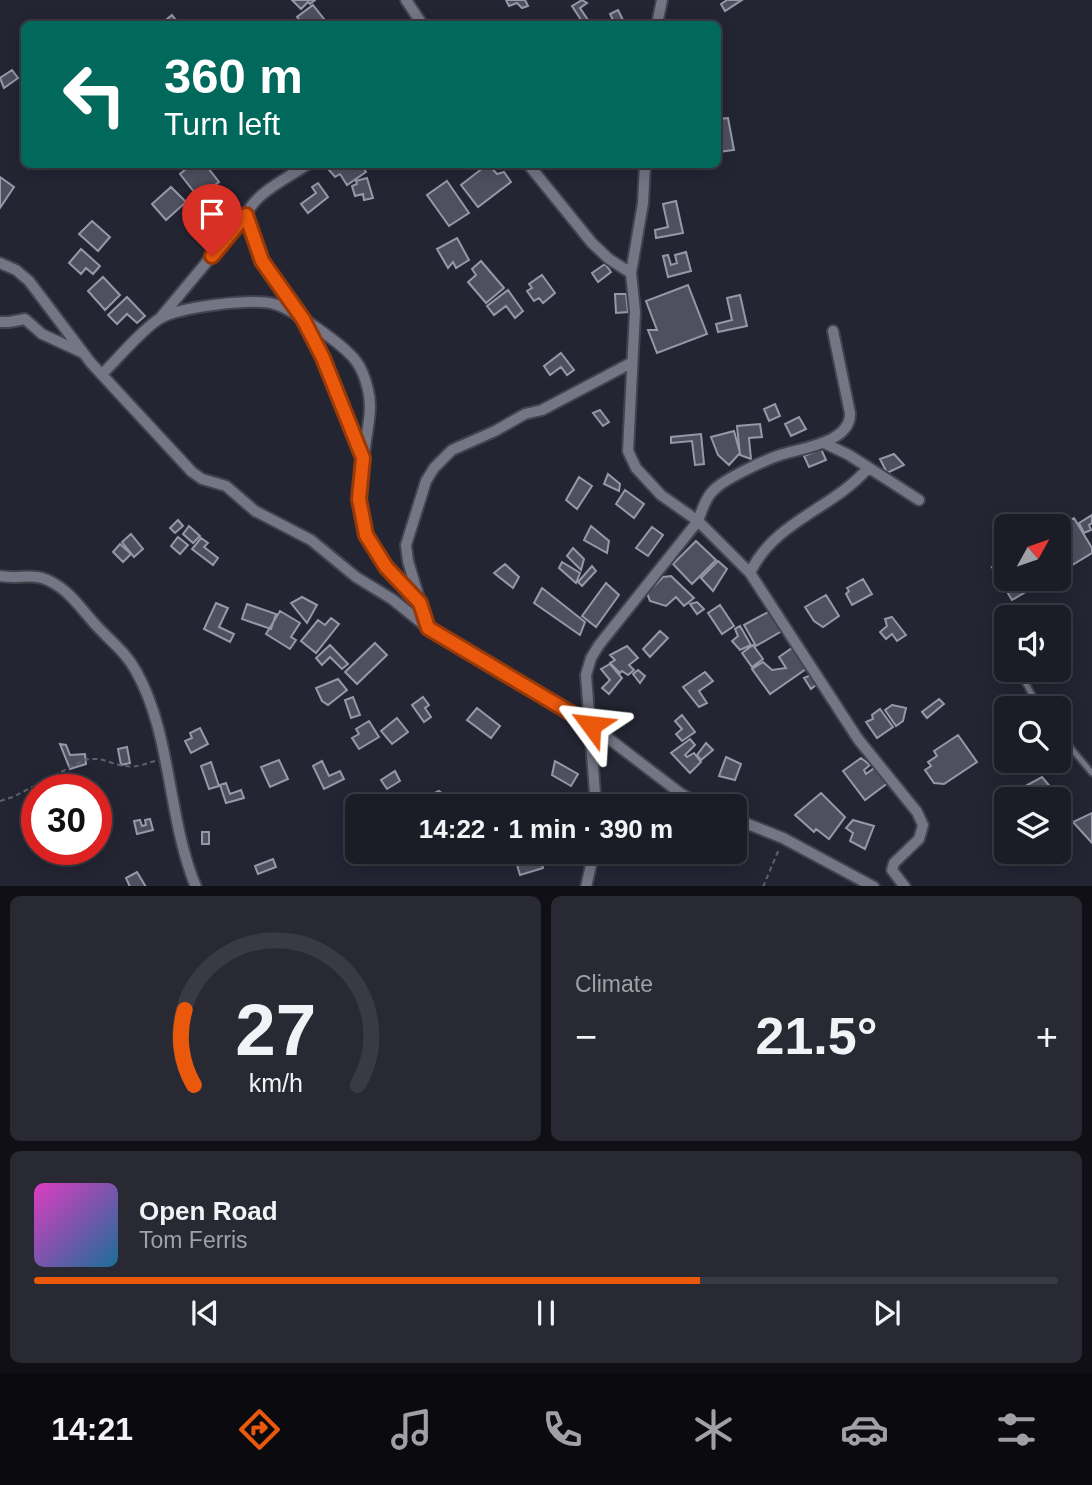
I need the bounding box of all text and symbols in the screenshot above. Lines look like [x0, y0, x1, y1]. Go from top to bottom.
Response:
icon: left [49, 49, 140, 140]
text: 360 m [164, 49, 303, 103]
text: Turn left [164, 106, 280, 142]
pin [182, 184, 242, 256]
icon: arrive [193, 195, 231, 233]
north arrow [994, 514, 1071, 592]
map controls [994, 514, 1071, 864]
button: sound [994, 605, 1071, 682]
position arrow [554, 688, 628, 762]
button: search [994, 696, 1071, 773]
speed limit sign: 30 [21, 774, 112, 865]
button: layers [994, 787, 1071, 864]
text: 14:22 · 1 min · 390 m [419, 814, 673, 844]
text: Climate [575, 971, 653, 997]
text: 27 [235, 989, 316, 1070]
text: 21.5° [755, 1007, 878, 1065]
text: − [575, 1016, 597, 1058]
text: + [1036, 1016, 1058, 1058]
text: km/h [248, 1068, 303, 1096]
text: Open Road [139, 1196, 278, 1226]
text: Tom Ferris [139, 1227, 248, 1253]
icon: previous [186, 1294, 224, 1332]
icon: pause [527, 1294, 565, 1332]
icon: next [868, 1294, 906, 1332]
icon: directions [235, 1405, 284, 1454]
icon: music [387, 1405, 436, 1454]
icon: phone [538, 1405, 587, 1454]
icon: climate [689, 1405, 738, 1454]
icon: car [840, 1405, 889, 1454]
icon: filters [992, 1405, 1041, 1454]
text: 14:21 [51, 1411, 133, 1447]

